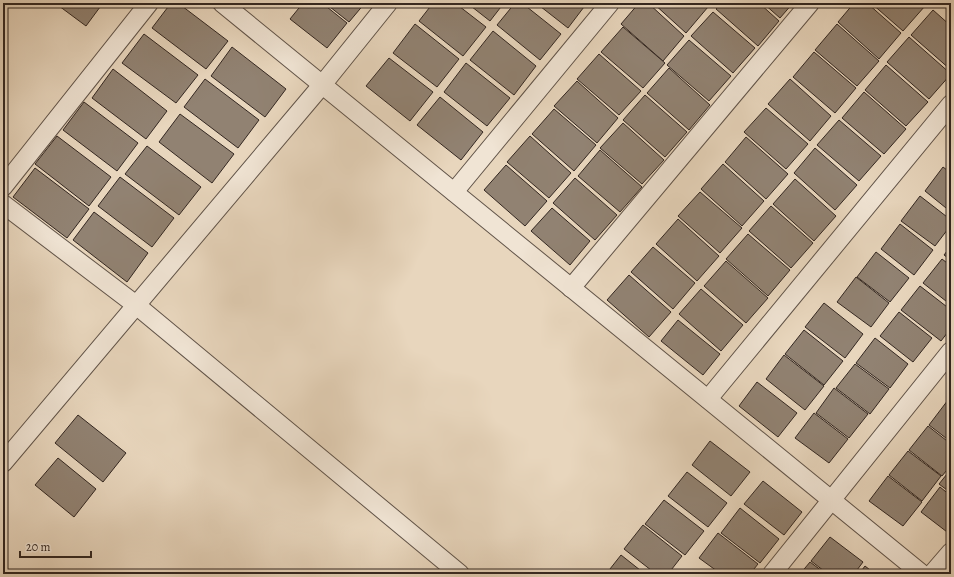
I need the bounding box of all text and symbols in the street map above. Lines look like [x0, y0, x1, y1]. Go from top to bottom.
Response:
scale bar [20, 533, 91, 559]
text: 20 m [26, 539, 50, 555]

